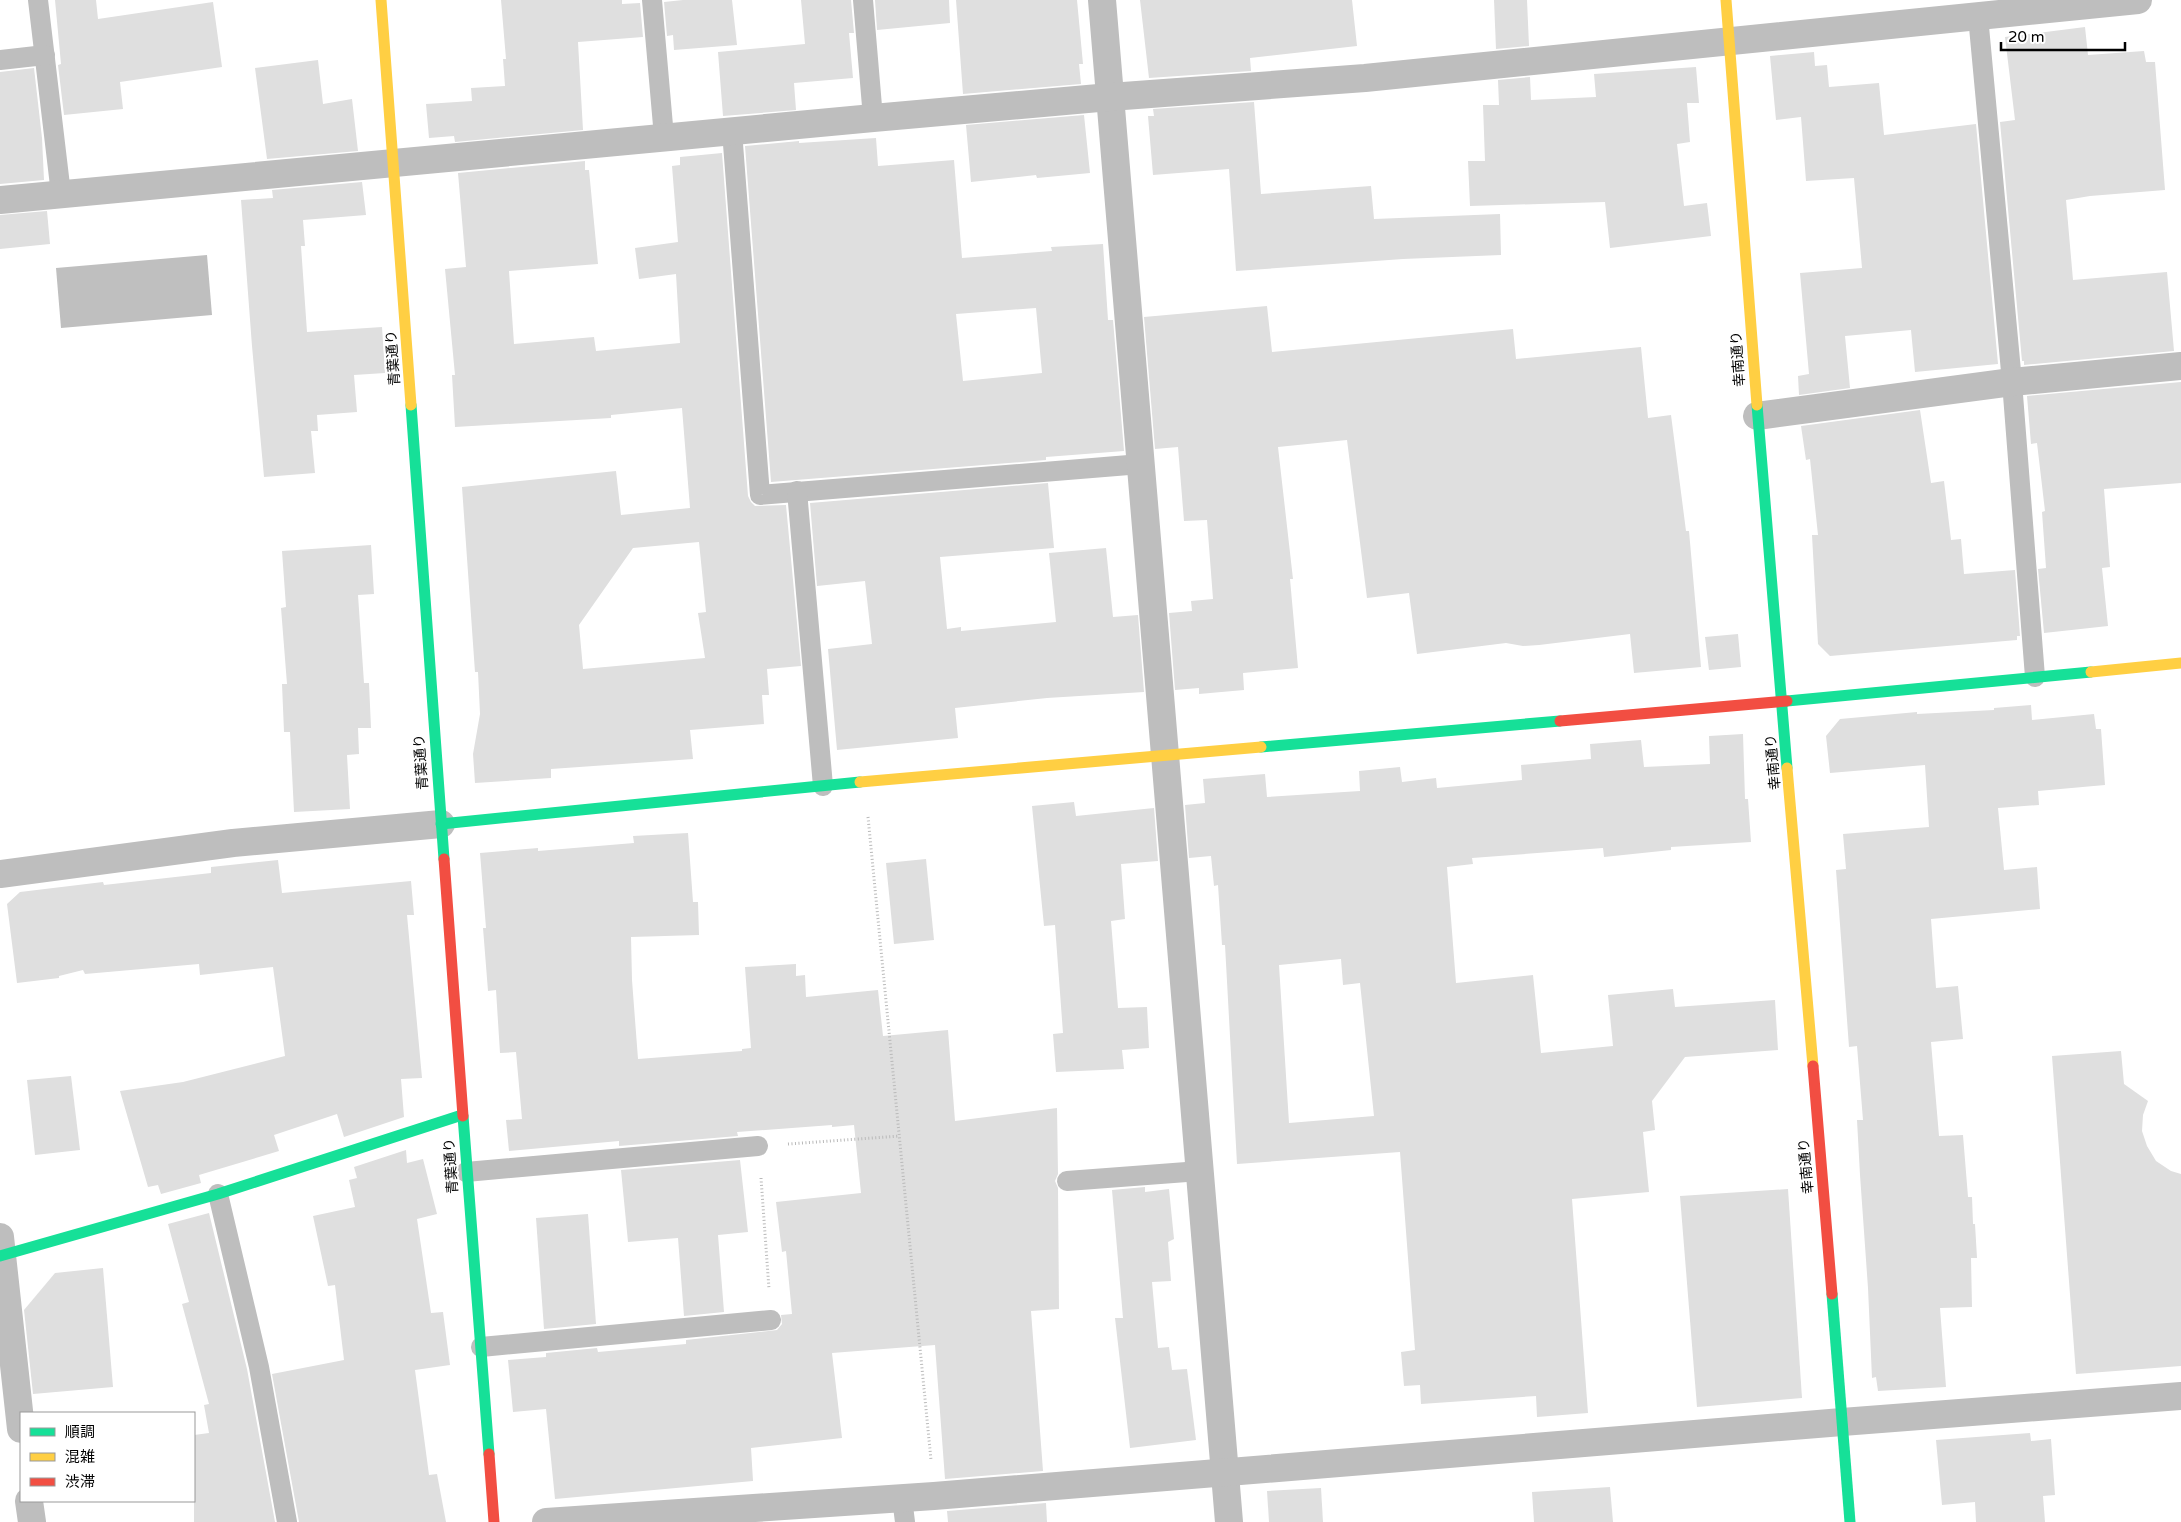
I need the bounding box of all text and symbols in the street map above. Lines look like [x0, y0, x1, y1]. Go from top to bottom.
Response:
scale bar [2001, 20, 2125, 52]
text: 20 m [2008, 28, 2045, 46]
street label: 青葉通り [383, 329, 403, 387]
street label: 幸南通り [1728, 330, 1748, 388]
street label: 青葉通り [411, 733, 431, 791]
street label: 幸南通り [1762, 733, 1784, 791]
street label: 青葉通り [441, 1137, 461, 1195]
street label: 幸南通り [1795, 1137, 1817, 1195]
legend [20, 1412, 195, 1502]
text: 順調 [65, 1423, 95, 1441]
text: 混雑 [65, 1448, 95, 1466]
text: 渋滞 [65, 1473, 95, 1491]

